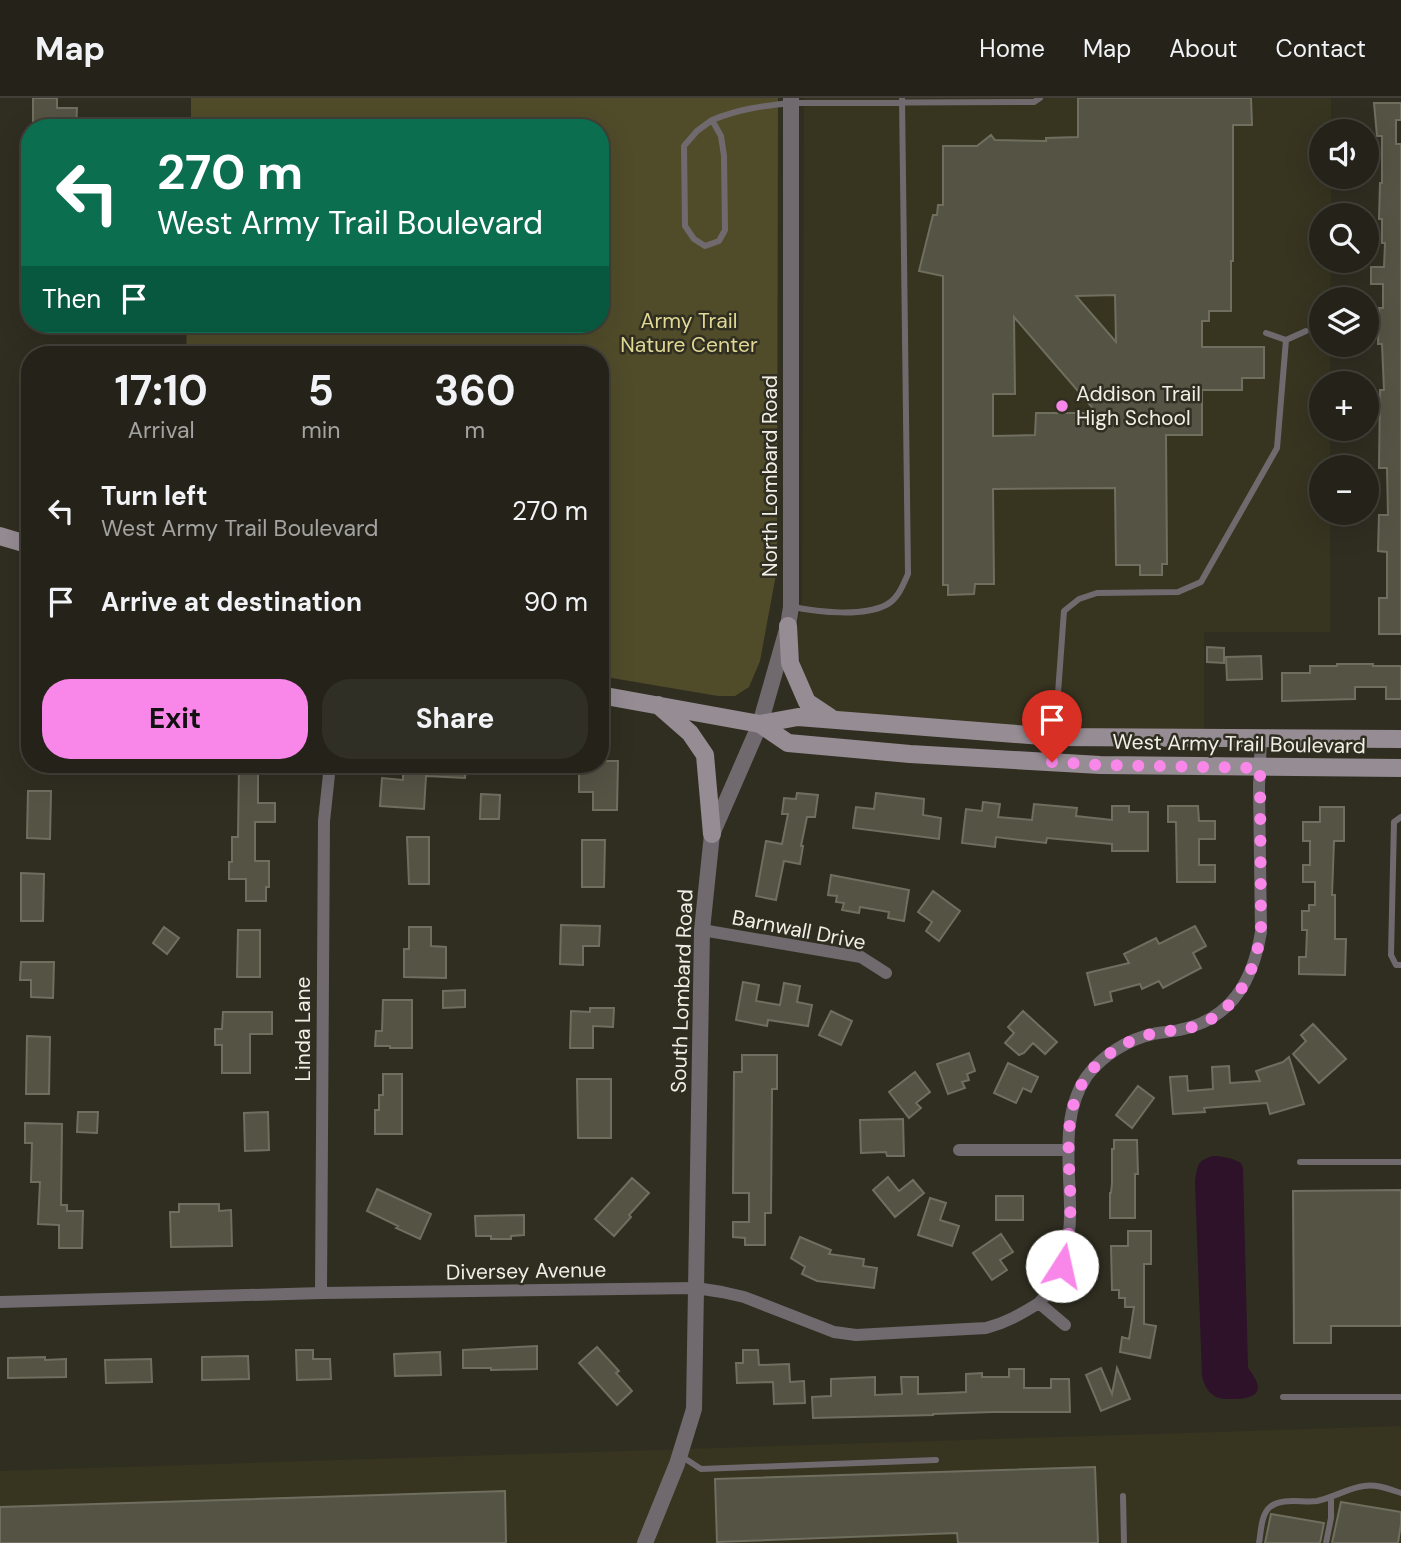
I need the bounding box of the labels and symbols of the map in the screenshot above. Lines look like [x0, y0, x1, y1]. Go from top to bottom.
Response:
park label: Army Trail Nature Center [620, 307, 758, 359]
street label: North Lombard Road [756, 375, 784, 577]
place label: Addison Trail High School [1076, 380, 1201, 432]
marker: Addison Trail High School [1054, 398, 1070, 414]
pin [1022, 690, 1082, 762]
street label: West Army Trail Boulevard [1112, 728, 1366, 760]
street label: South Lombard Road [664, 889, 700, 1093]
street label: Barnwall Drive [730, 903, 868, 957]
street label: Linda Lane [289, 977, 317, 1081]
position arrow [1025, 1229, 1099, 1303]
street label: Diversey Avenue [446, 1256, 606, 1286]

